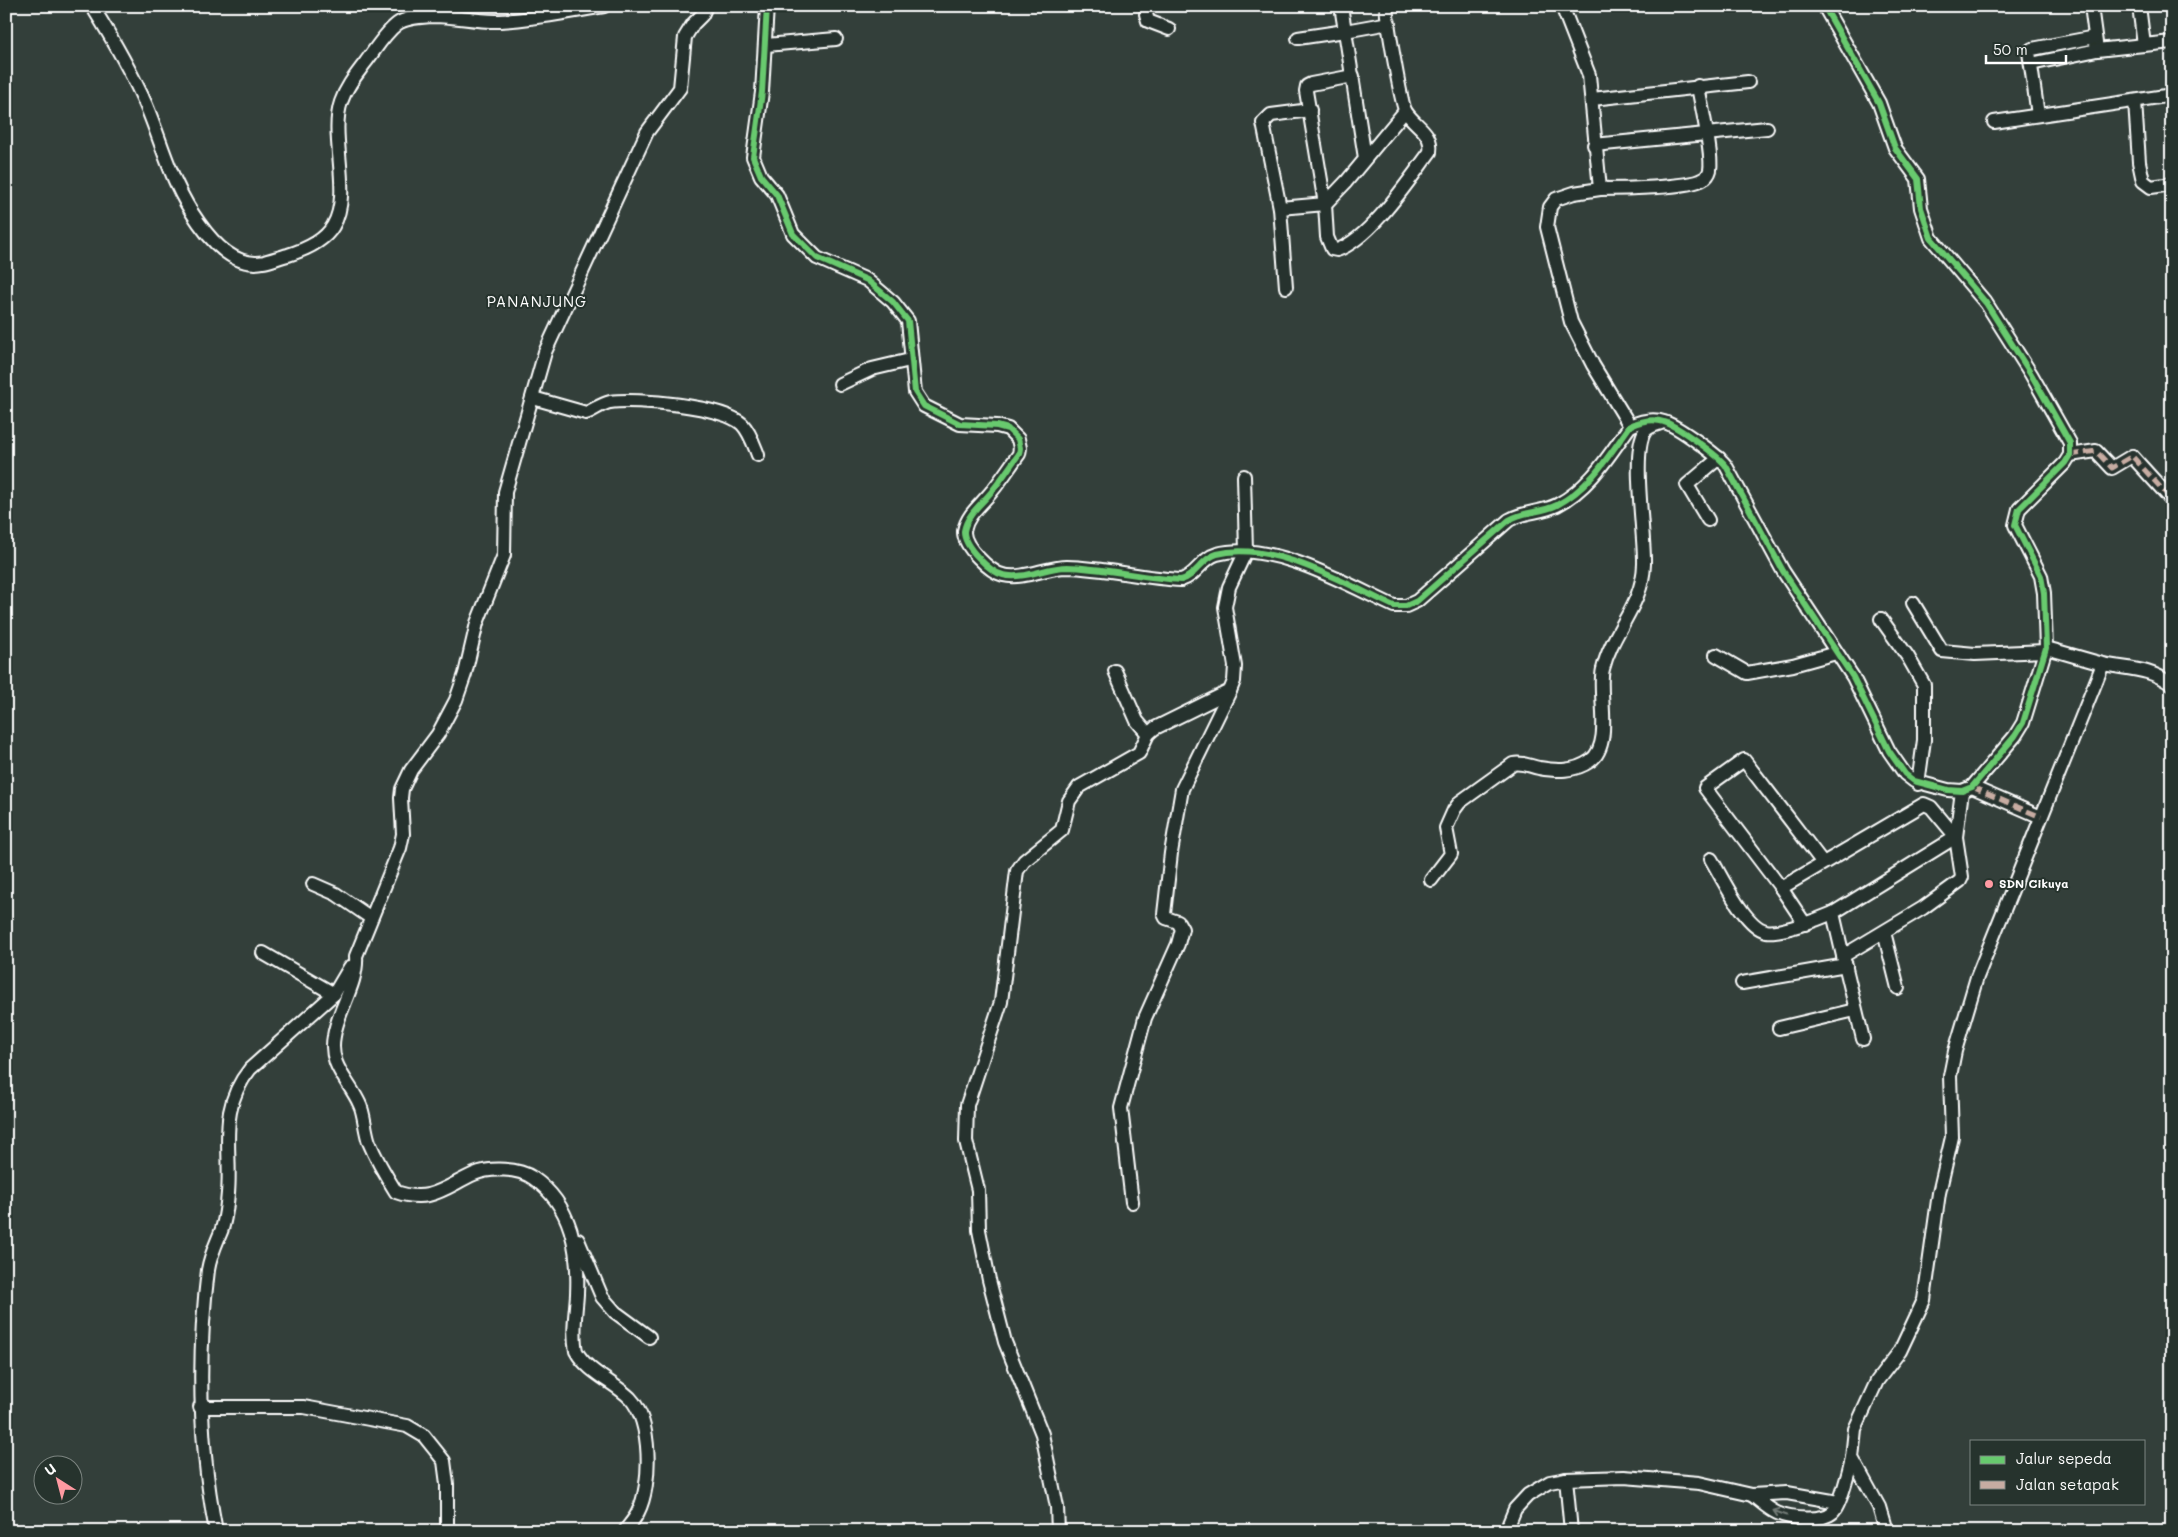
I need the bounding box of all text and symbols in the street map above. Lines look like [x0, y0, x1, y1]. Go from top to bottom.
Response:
scale bar [1986, 32, 2066, 64]
text: 50 m [1993, 39, 2028, 59]
district label: PANANJUNG [487, 291, 587, 311]
place label: SDN Cikuya [1999, 875, 2069, 891]
marker: SDN Cikuya [1983, 878, 1995, 890]
legend [1970, 1440, 2146, 1504]
text: Jalur sepeda [2016, 1448, 2112, 1468]
north arrow [32, 1454, 82, 1504]
text: U [40, 1458, 60, 1480]
text: Jalan setapak [2016, 1474, 2119, 1494]
one-way arrow [1773, 1508, 1788, 1517]

